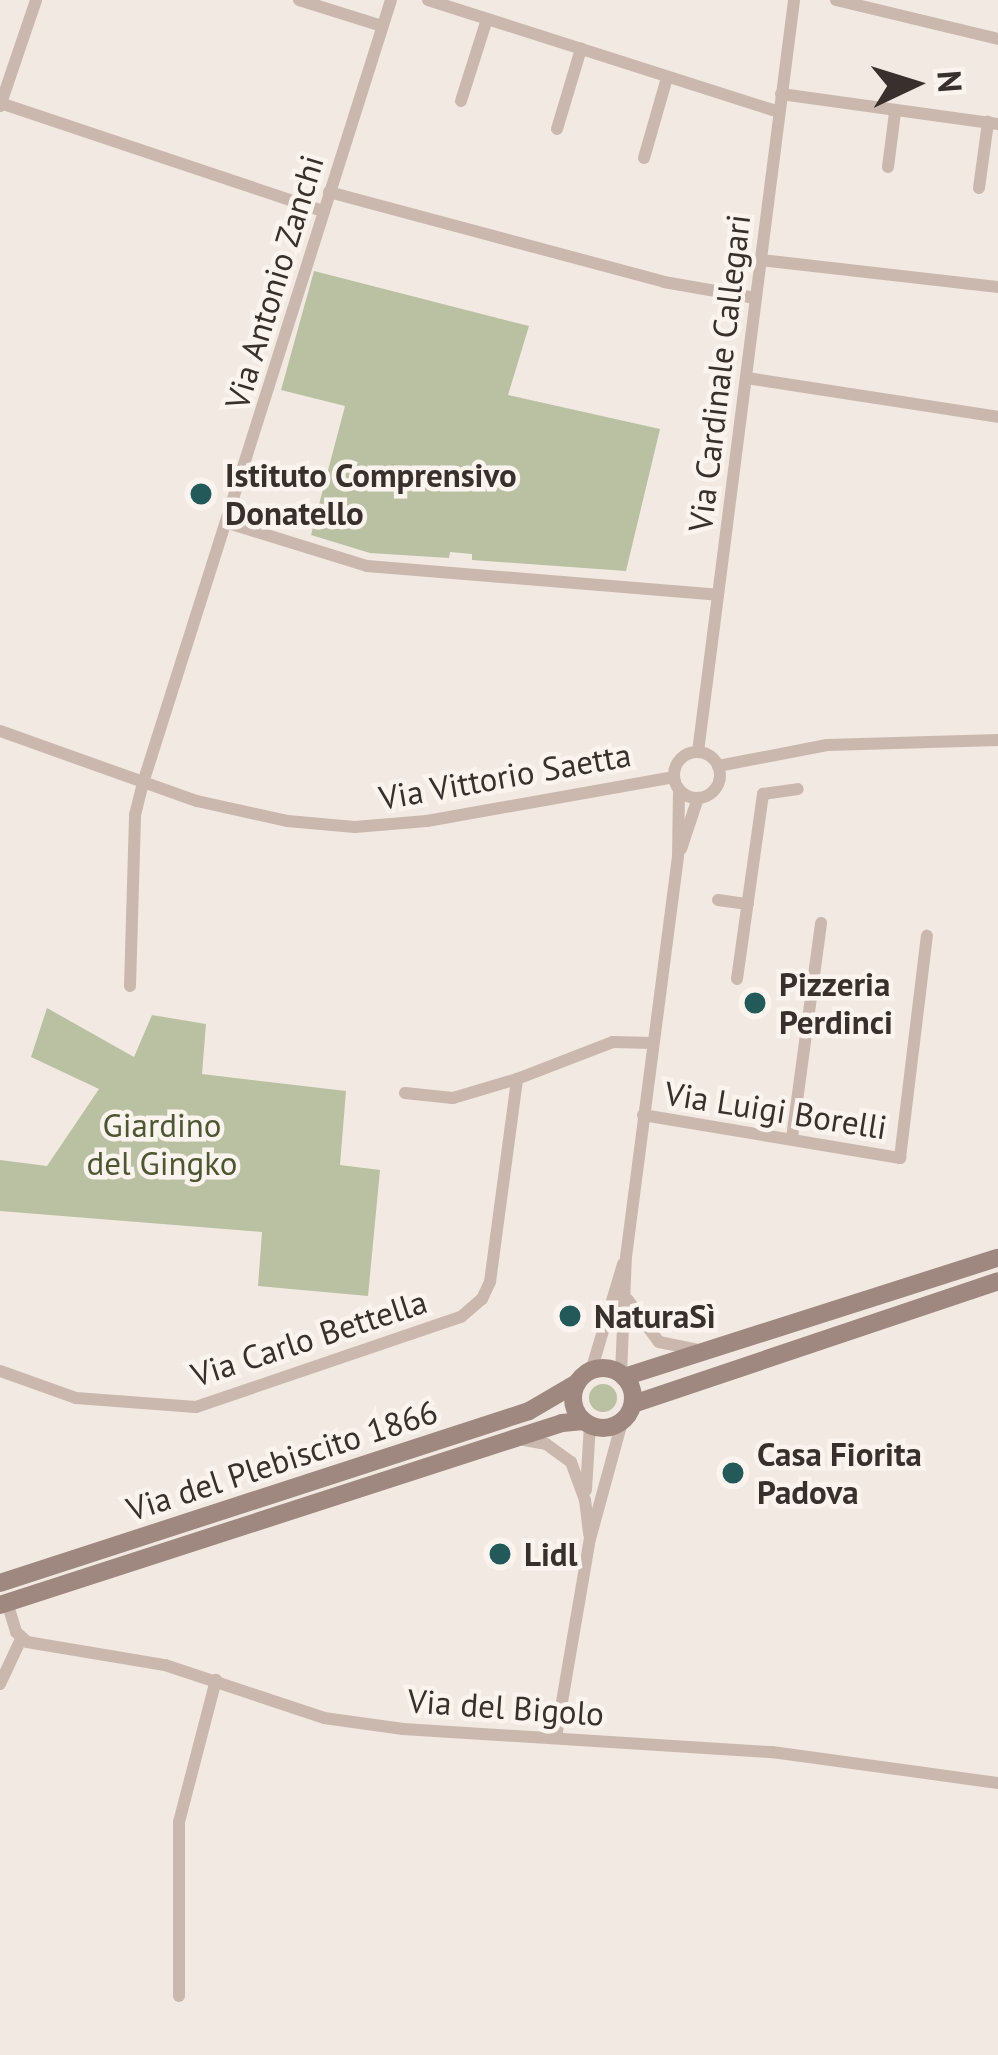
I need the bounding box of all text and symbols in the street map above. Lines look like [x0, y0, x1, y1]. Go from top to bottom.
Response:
north arrow [854, 24, 974, 144]
text: N [928, 69, 973, 94]
street label: Via Antonio Zanchi [216, 149, 332, 415]
street label: Via Cardinale Callegari [680, 212, 758, 534]
place label: Istituto Comprensivo Donatello [225, 455, 517, 533]
marker: Istituto Comprensivo Donatello [188, 481, 214, 507]
street label: Via Vittorio Saetta [375, 734, 635, 818]
place label: Pizzeria Perdinci [779, 964, 893, 1042]
marker: Pizzeria Perdinci [742, 990, 768, 1016]
street label: Via Luigi Borelli [662, 1073, 890, 1147]
park label: Giardino del Gingko [87, 1105, 237, 1183]
street label: Via Carlo Bettella [186, 1281, 432, 1395]
place label: NaturaSì [594, 1296, 716, 1336]
marker: NaturaSì [557, 1303, 583, 1329]
street label: Via del Plebiscito 1866 [122, 1391, 442, 1529]
place label: Casa Fiorita Padova [757, 1434, 922, 1512]
marker: Casa Fiorita Padova [720, 1460, 746, 1486]
place label: Lidl [524, 1534, 577, 1574]
marker: Lidl [487, 1541, 513, 1567]
street label: Via del Bigolo [407, 1680, 605, 1734]

